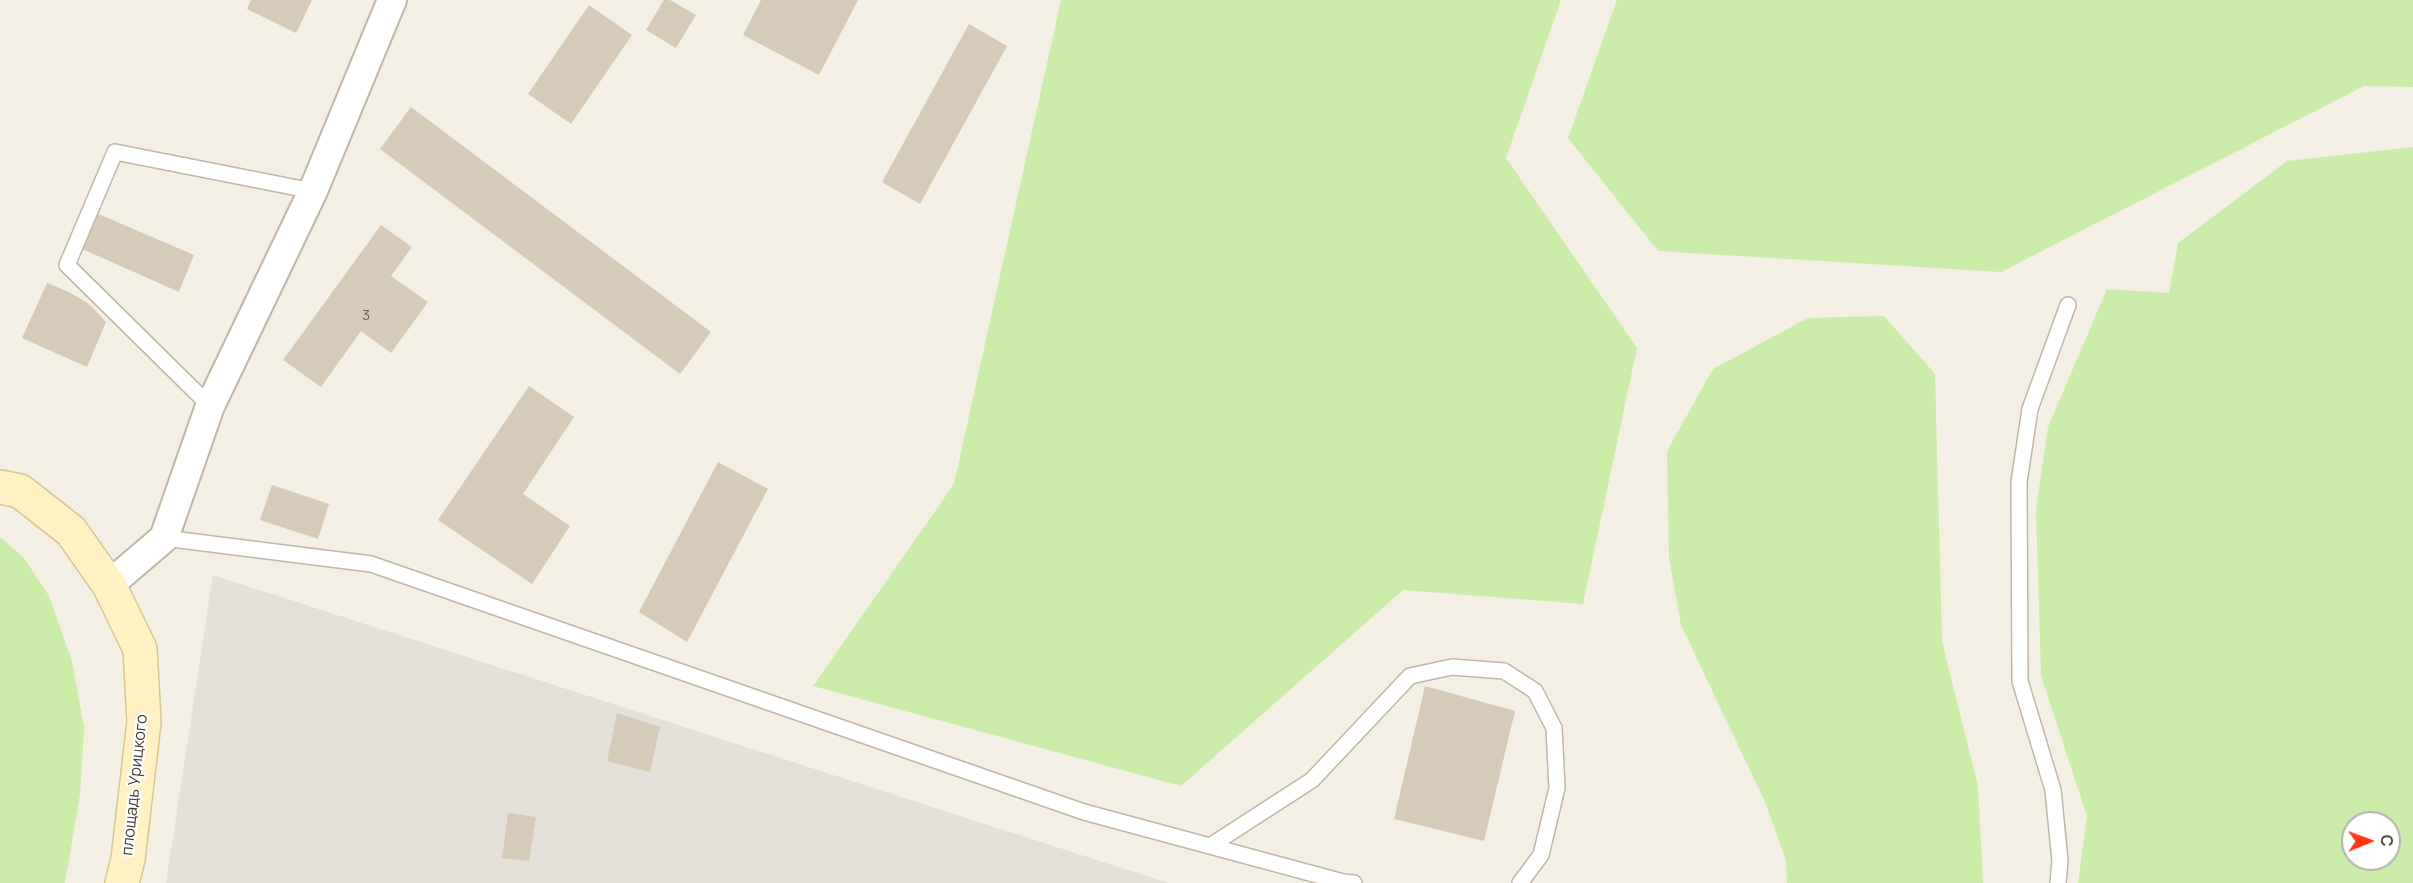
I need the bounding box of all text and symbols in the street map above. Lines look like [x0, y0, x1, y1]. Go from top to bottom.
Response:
house number: 3 [362, 308, 370, 324]
street label: площадь Урицкого [118, 713, 152, 857]
north arrow [2341, 811, 2401, 871]
text: С [2376, 835, 2398, 847]

